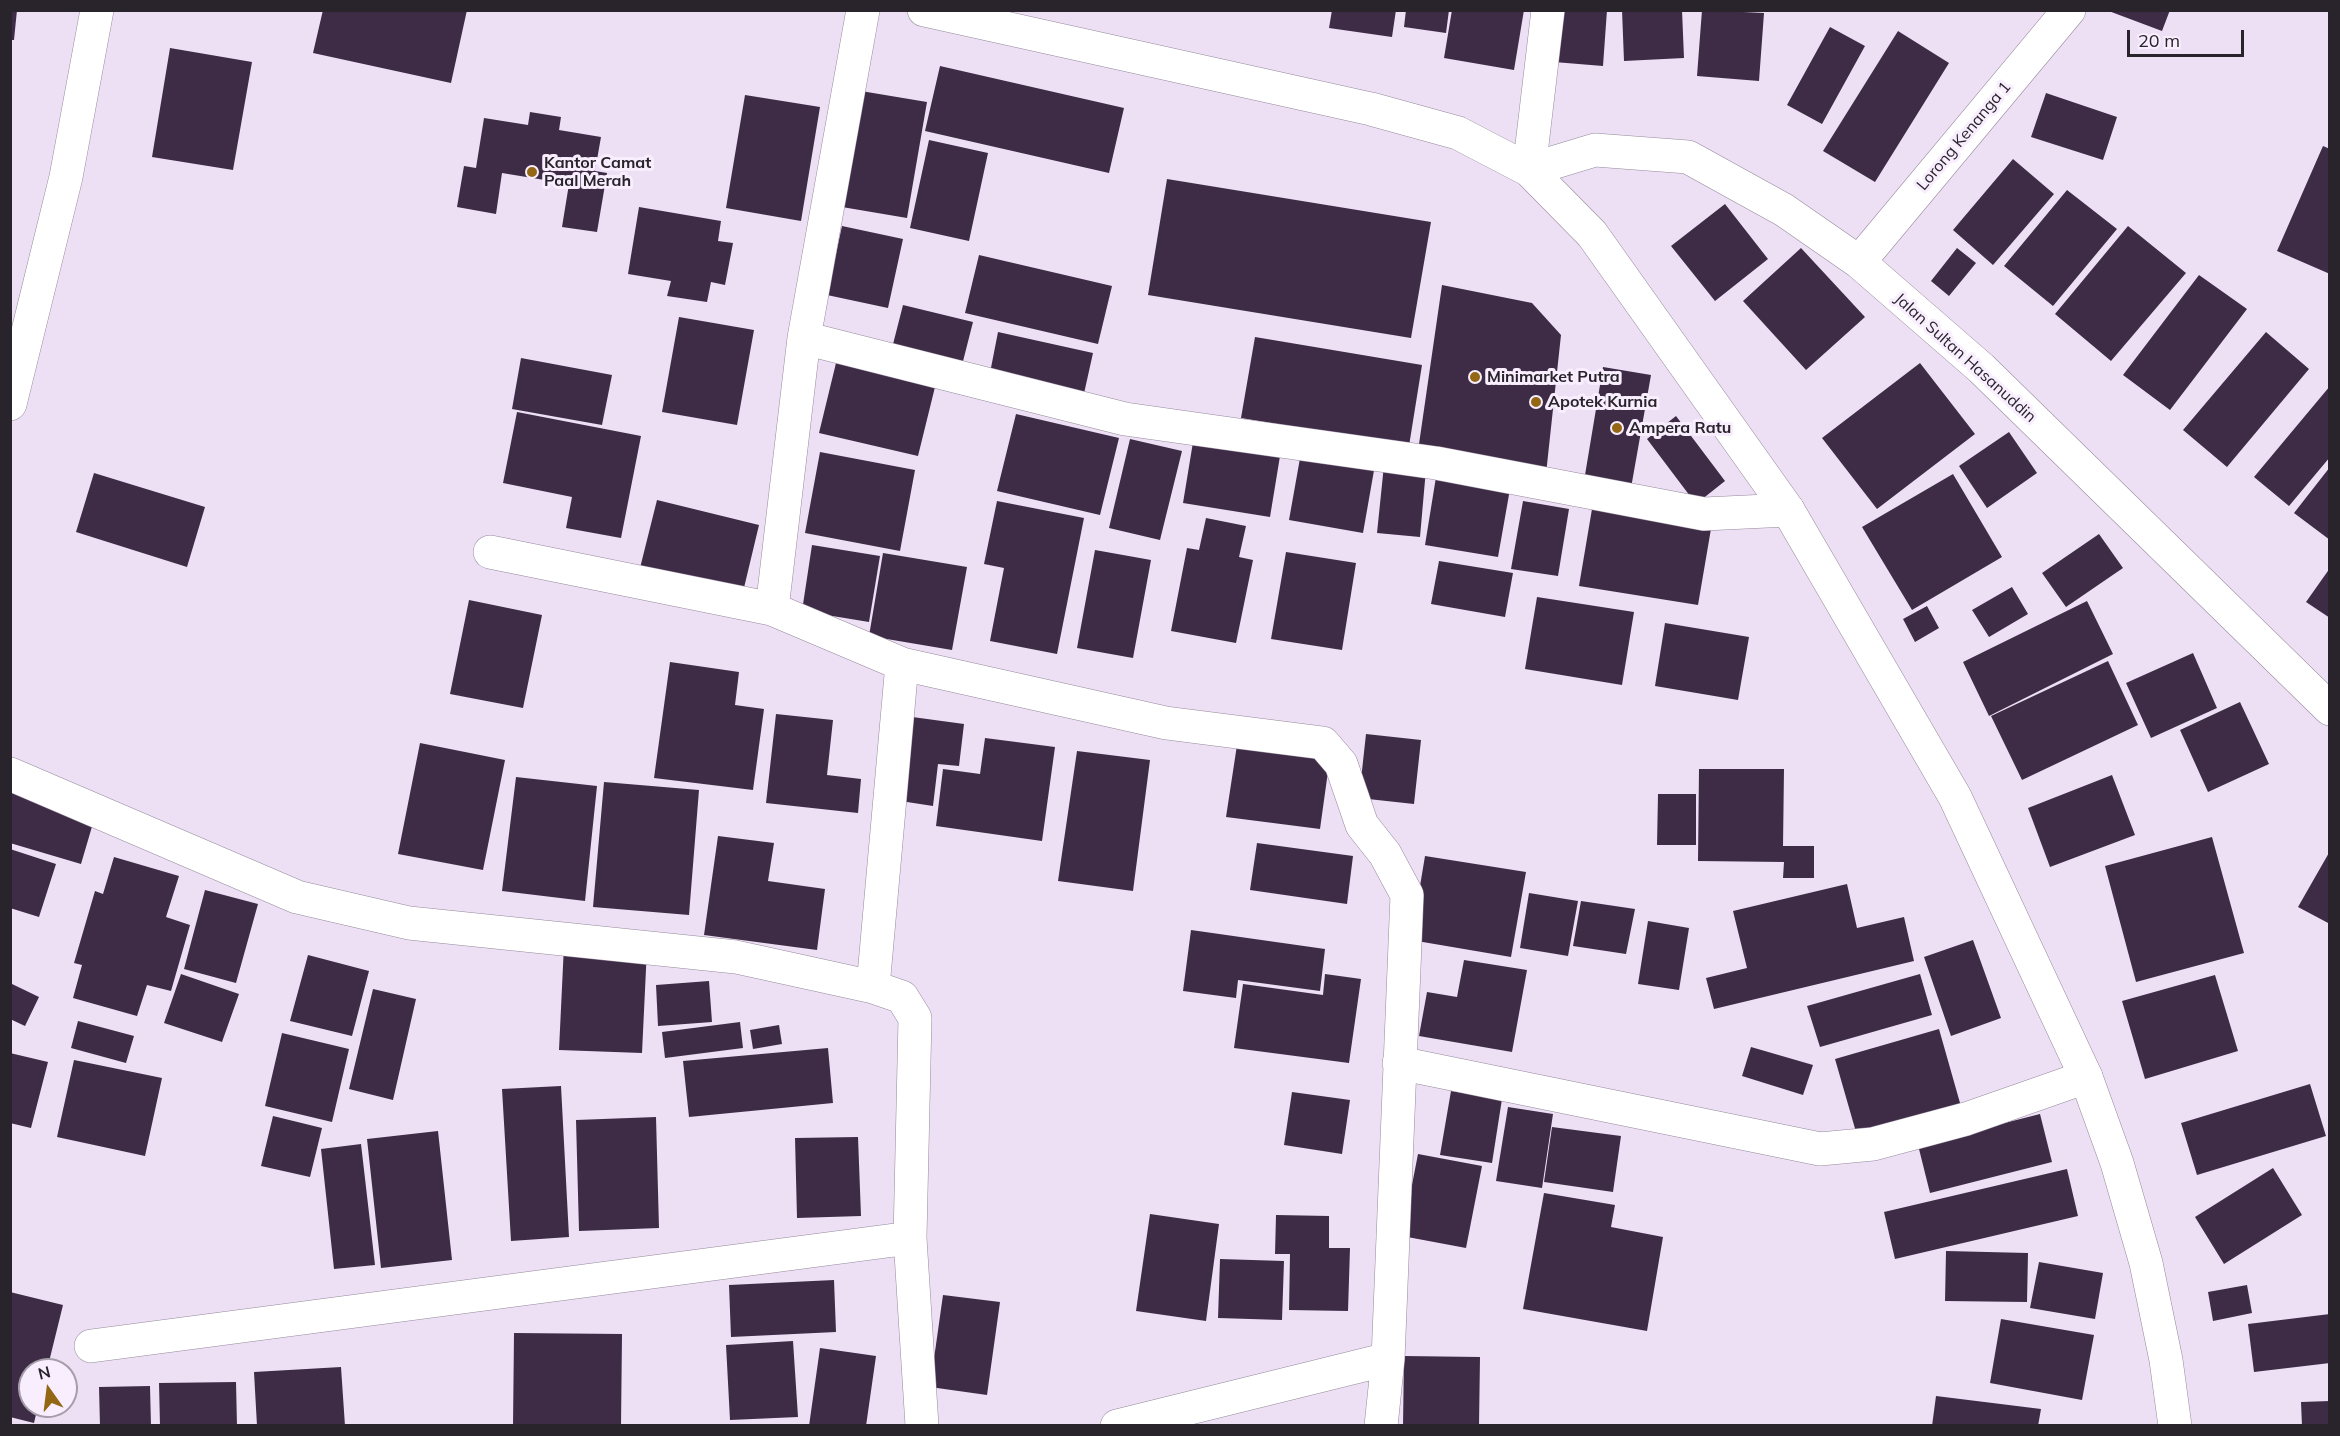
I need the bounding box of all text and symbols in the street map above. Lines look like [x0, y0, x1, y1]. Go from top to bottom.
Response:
scale bar [2130, 18, 2247, 56]
text: 20 m [2138, 29, 2180, 52]
street label: Lorong Kenanga 1 [1913, 78, 2015, 194]
place label: Kantor Camat Paal Merah [544, 153, 651, 191]
marker: Kantor Camat Paal Merah [525, 165, 539, 179]
street label: Jalan Sultan Hasanuddin [1890, 289, 2040, 427]
place label: Minimarket Putra [1487, 367, 1620, 387]
marker: Minimarket Putra [1468, 370, 1482, 384]
place label: Apotek Kurnia [1548, 392, 1657, 412]
marker: Apotek Kurnia [1529, 395, 1543, 409]
place label: Ampera Ratu [1629, 418, 1731, 438]
marker: Ampera Ratu [1610, 421, 1624, 435]
north arrow [18, 1358, 78, 1418]
text: N [36, 1361, 52, 1384]

